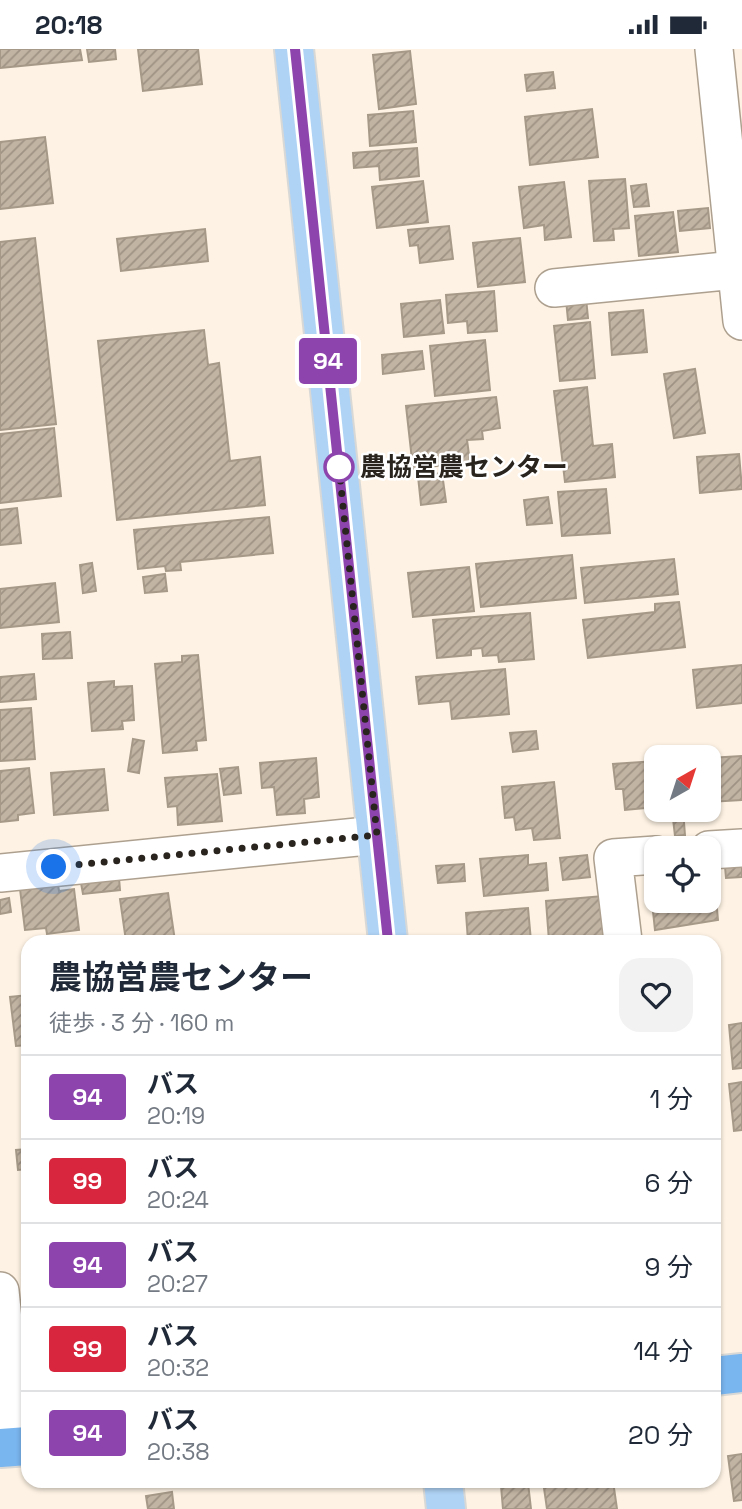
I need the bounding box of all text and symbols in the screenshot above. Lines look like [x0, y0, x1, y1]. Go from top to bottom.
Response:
text: 20:18 [35, 8, 102, 42]
line badge: 94 [296, 338, 360, 384]
text: 94 [313, 345, 343, 376]
place label: 農協営農センター [360, 450, 568, 484]
marker: 農協営農センター [324, 452, 354, 482]
north arrow [644, 745, 721, 823]
map controls [644, 745, 721, 913]
button: locate [644, 836, 721, 913]
your location [36, 849, 71, 884]
text: 農協営農センター [49, 957, 313, 999]
button: heart [619, 958, 693, 1032]
text: 徒歩 · 3 分 · 160 m [49, 1008, 234, 1038]
text: バス [147, 1067, 199, 1101]
text: 94 [72, 1081, 103, 1112]
text: 1 分 [649, 1082, 693, 1116]
text: 20:19 [147, 1101, 205, 1131]
text: バス [147, 1151, 199, 1185]
text: 99 [73, 1165, 102, 1196]
text: 6 分 [644, 1166, 693, 1200]
text: 20:24 [147, 1185, 209, 1215]
text: バス [147, 1235, 199, 1269]
text: 94 [72, 1249, 103, 1280]
text: 9 分 [644, 1250, 693, 1284]
text: 20:27 [147, 1269, 208, 1299]
text: バス [147, 1319, 199, 1353]
text: 99 [73, 1333, 102, 1364]
text: 14 分 [633, 1334, 693, 1368]
text: 20:32 [147, 1353, 209, 1383]
text: バス [147, 1403, 199, 1437]
text: 94 [72, 1417, 103, 1448]
text: 20 分 [628, 1418, 693, 1452]
text: 20:38 [147, 1437, 210, 1467]

